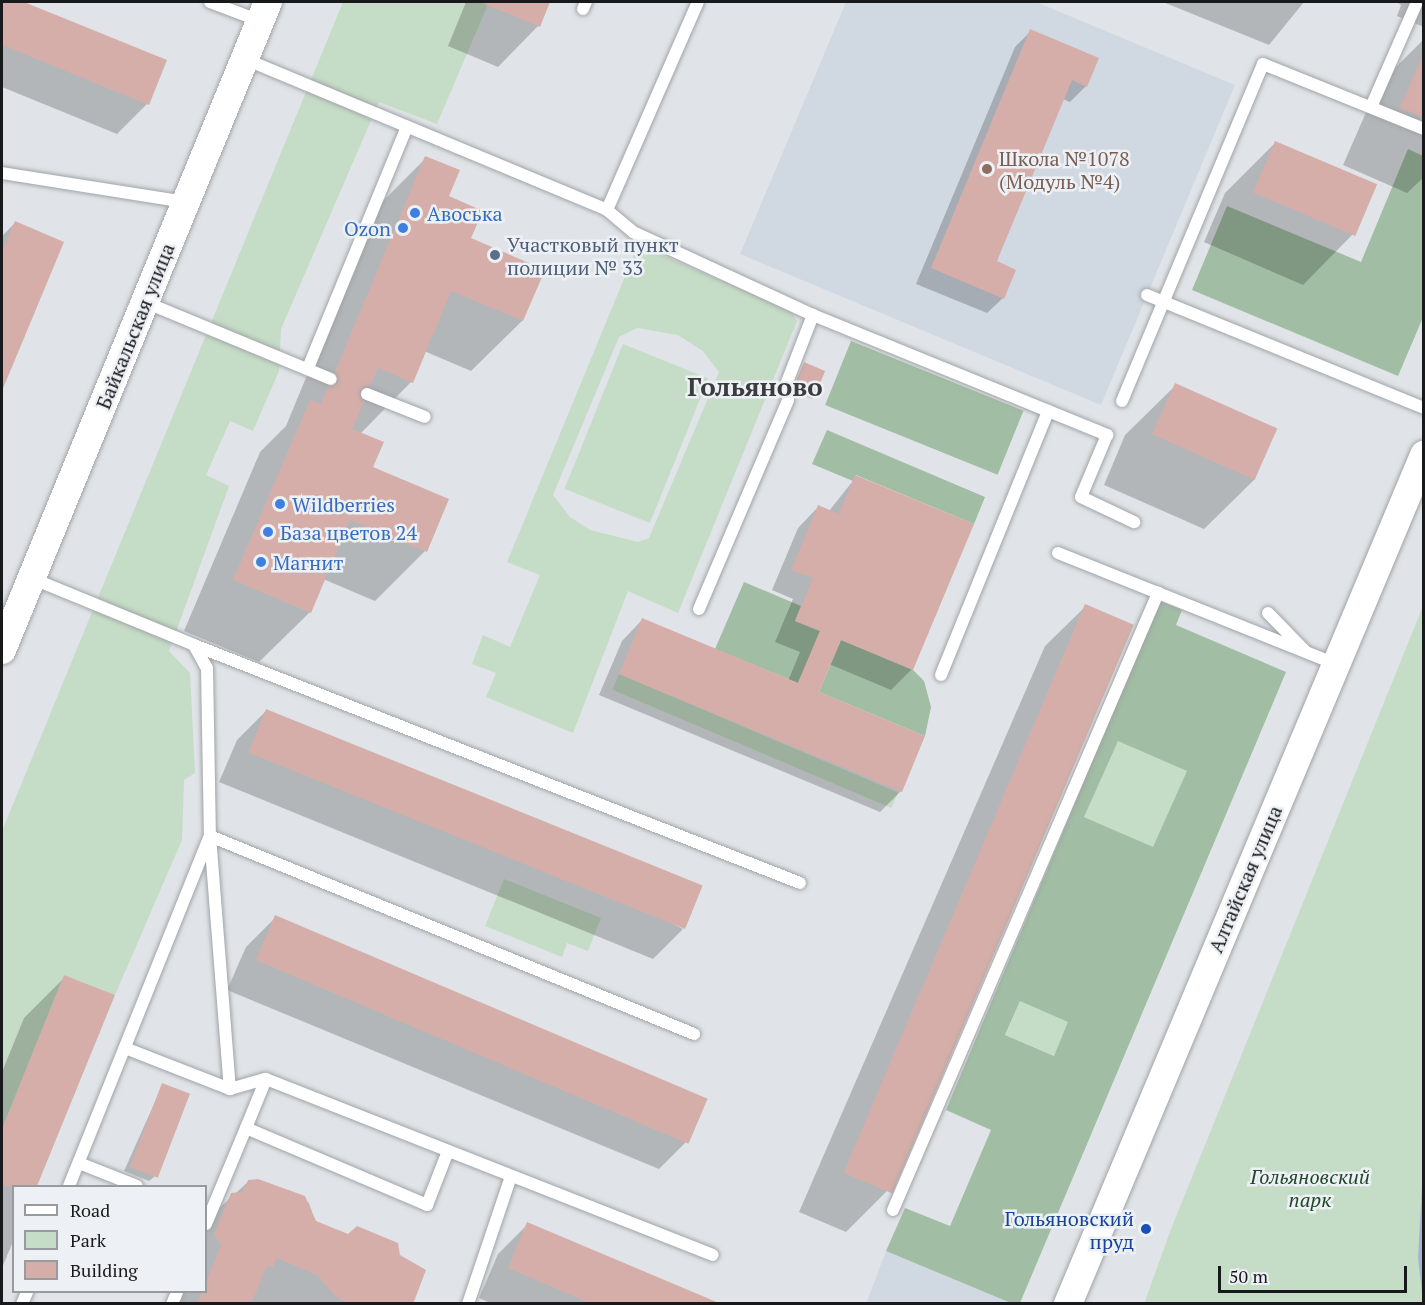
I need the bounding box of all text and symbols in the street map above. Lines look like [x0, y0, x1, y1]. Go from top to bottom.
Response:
place label: Школа №1078 (Модуль №4) [999, 146, 1130, 193]
marker: Школа №1078 (Модуль №4) [980, 162, 994, 176]
place label: Авоська [427, 201, 503, 225]
marker: Авоська [408, 206, 422, 220]
place label: Ozon [344, 216, 391, 240]
marker: Ozon [396, 221, 410, 235]
place label: Участковый пункт полиции № 33 [507, 232, 679, 279]
street label: Байкальская улица [91, 240, 179, 412]
marker: Участковый пункт полиции № 33 [488, 248, 502, 262]
district label: Гольяново [687, 371, 823, 403]
place label: Wildberries [292, 492, 395, 516]
marker: Wildberries [273, 497, 287, 511]
place label: База цветов 24 [280, 520, 417, 544]
marker: База цветов 24 [261, 525, 275, 539]
place label: Магнит [273, 550, 343, 574]
marker: Магнит [254, 555, 268, 569]
street label: Алтайская улица [1203, 802, 1287, 956]
park label: Гольяновcкий парк [1250, 1164, 1370, 1211]
legend [12, 1185, 207, 1293]
text: Road [70, 1198, 110, 1222]
place label: Гольяновский пруд [1005, 1206, 1134, 1253]
marker: Гольяновский пруд [1139, 1222, 1153, 1236]
text: Park [70, 1228, 106, 1252]
scale bar [1221, 1254, 1410, 1292]
text: Building [70, 1258, 138, 1282]
text: 50 m [1229, 1264, 1268, 1288]

